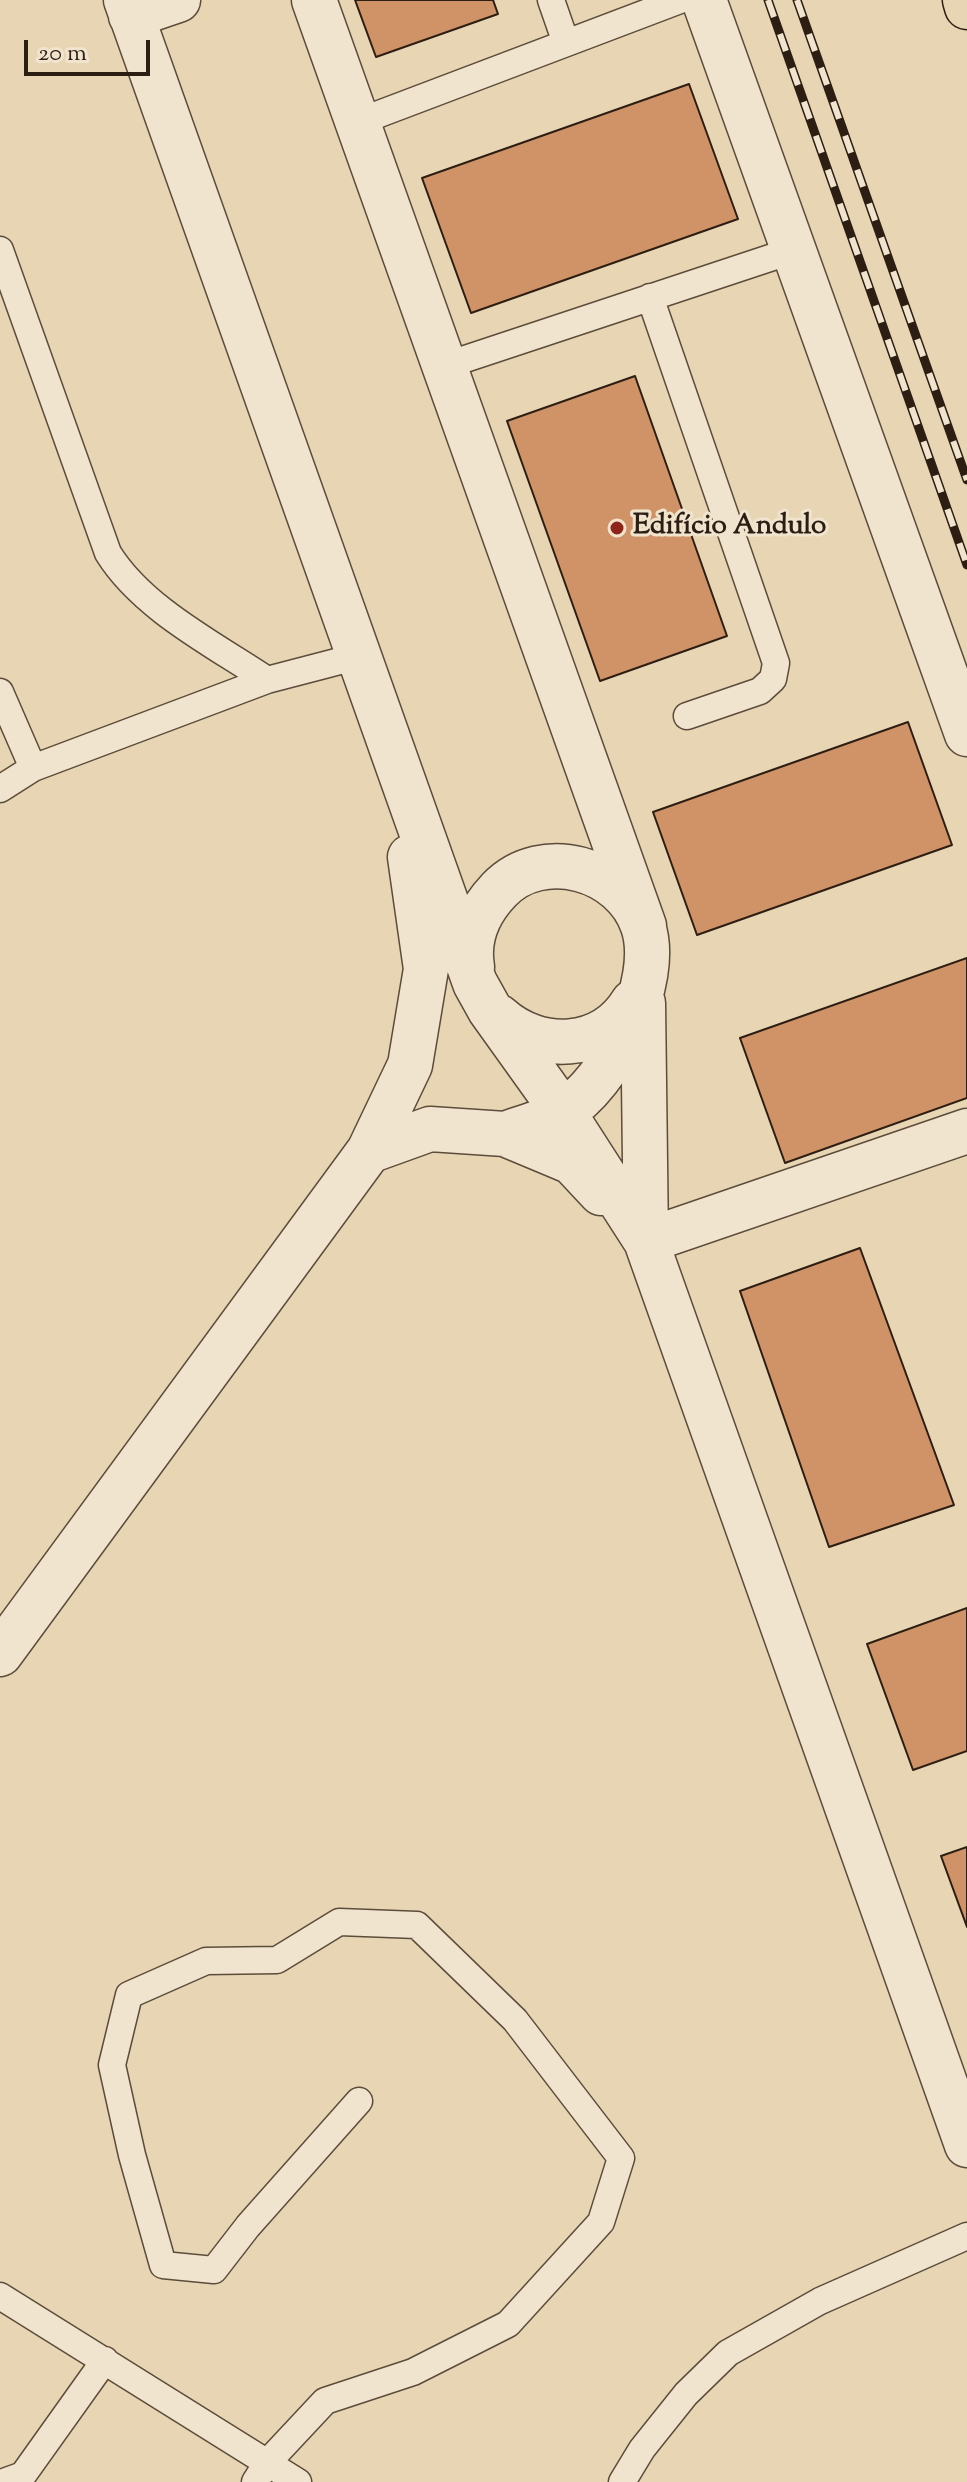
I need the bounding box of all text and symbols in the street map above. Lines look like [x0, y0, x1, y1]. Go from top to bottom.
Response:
scale bar [28, 24, 154, 74]
text: 20 m [38, 37, 87, 71]
place label: Edifício Andulo [633, 511, 826, 545]
marker: Edifício Andulo [608, 519, 626, 537]

